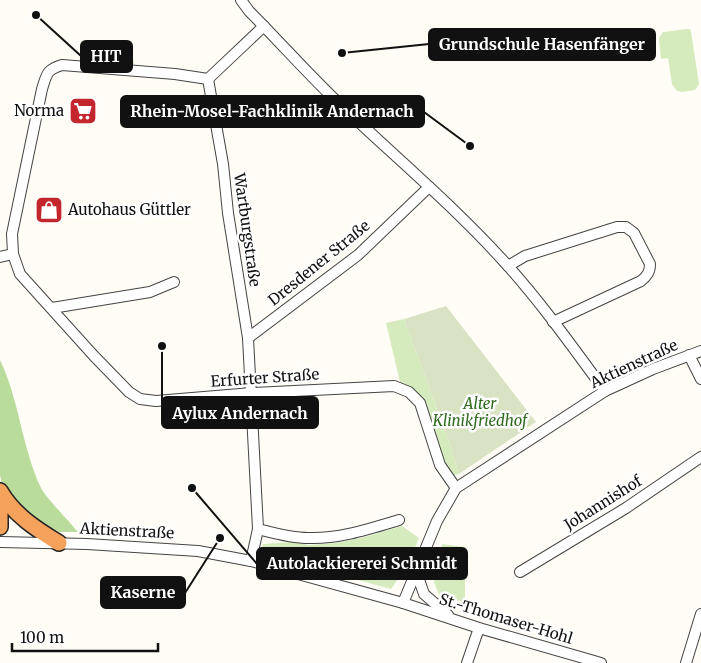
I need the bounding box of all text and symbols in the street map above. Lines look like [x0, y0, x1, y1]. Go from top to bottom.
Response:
callout: Grundschule Hasenfänger [429, 29, 655, 60]
text: Grundschule Hasenfänger [439, 34, 646, 54]
callout: HIT [81, 41, 132, 72]
text: HIT [90, 46, 122, 66]
supermarket icon: Norma [68, 96, 98, 126]
callout: Rhein-Mosel-Fachklinik Andernach [121, 96, 424, 127]
place label: Norma [14, 101, 64, 120]
text: Rhein-Mosel-Fachklinik Andernach [130, 101, 414, 121]
street label: Wartburgstraße [230, 171, 265, 288]
shop icon: Autohaus Güttler [34, 195, 64, 225]
place label: Autohaus Güttler [67, 200, 191, 219]
street label: Dresdener Straße [264, 216, 373, 309]
street label: Aktienstraße [586, 335, 681, 393]
street label: Erfurter Straße [210, 364, 320, 391]
park label: Alter Klinikfriedhof [432, 394, 529, 430]
callout: Aylux Andernach [162, 397, 318, 428]
text: Aylux Andernach [171, 403, 308, 423]
street label: Johannishof [560, 471, 646, 534]
street label: Aktienstraße [78, 518, 175, 542]
callout: Autolackiererei Schmidt [257, 548, 467, 579]
text: Autolackiererei Schmidt [266, 553, 458, 573]
callout: Kaserne [101, 577, 185, 608]
text: Kaserne [111, 582, 176, 602]
street label: St.-Thomaser-Hohl [437, 589, 576, 648]
scale bar [12, 620, 159, 652]
text: 100 m [20, 628, 64, 647]

